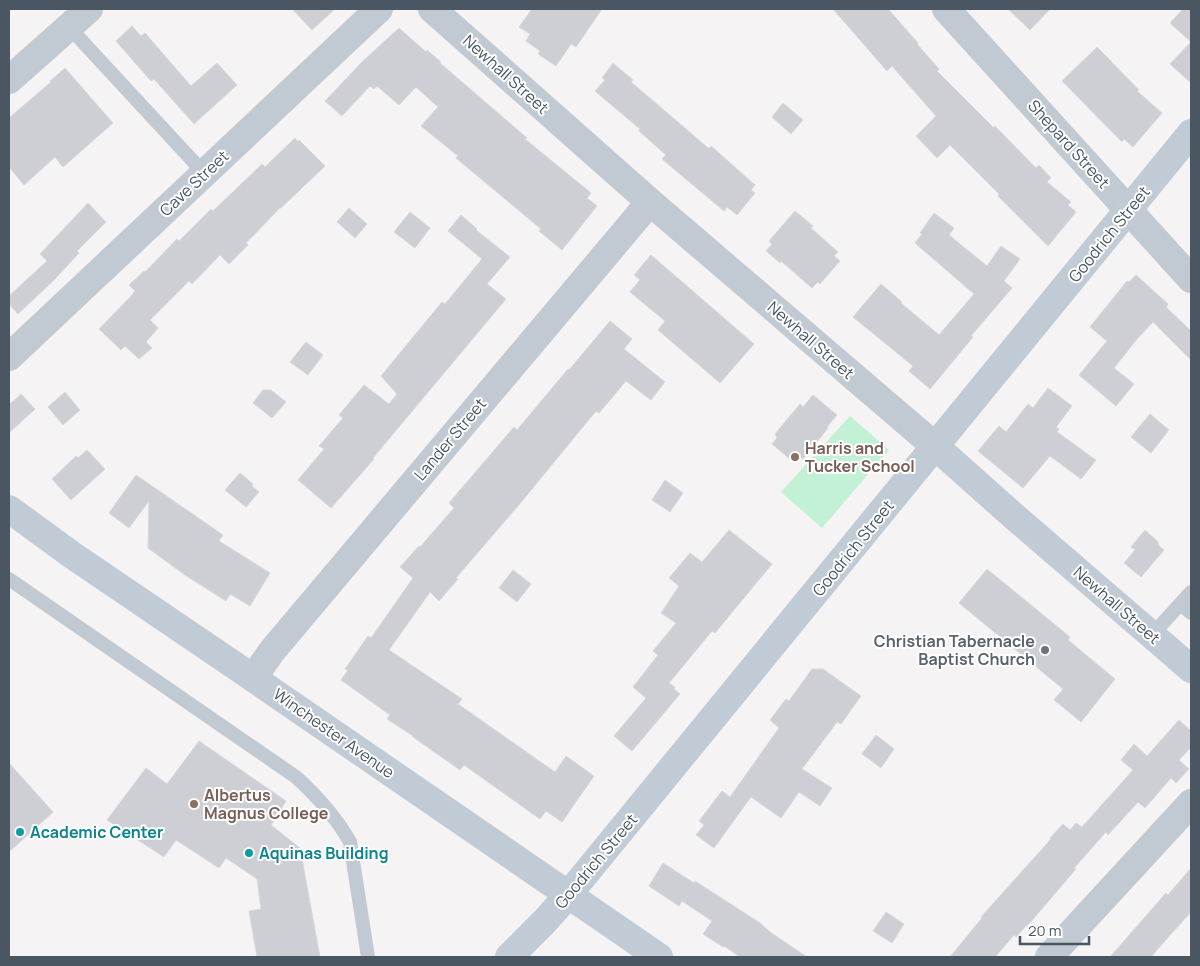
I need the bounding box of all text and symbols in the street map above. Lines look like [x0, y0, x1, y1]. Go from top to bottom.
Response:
street label: Newhall Street [458, 30, 554, 118]
street label: Shepard Street [1023, 95, 1115, 193]
street label: Cave Street [155, 145, 233, 221]
street label: Goodrich Street [1063, 181, 1155, 287]
street label: Newhall Street [763, 296, 859, 384]
street label: Lander Street [409, 393, 491, 485]
place label: Harris and Tucker School [805, 437, 915, 477]
marker: Harris and Tucker School [789, 451, 801, 463]
street label: Goodrich Street [807, 495, 899, 601]
street label: Newhall Street [1069, 561, 1165, 649]
place label: Christian Tabernacle Baptist Church [874, 630, 1035, 670]
marker: Christian Tabernacle Baptist Church [1039, 644, 1051, 656]
street label: Winchester Avenue [269, 683, 399, 783]
place label: Albertus Magnus College [204, 784, 329, 824]
marker: Albertus Magnus College [188, 798, 200, 810]
street label: Goodrich Street [550, 809, 642, 913]
place label: Academic Center [30, 821, 163, 843]
marker: Academic Center [14, 826, 26, 838]
place label: Aquinas Building [259, 842, 389, 864]
marker: Aquinas Building [243, 847, 255, 859]
scale bar [1020, 914, 1089, 946]
text: 20 m [1028, 920, 1061, 941]

